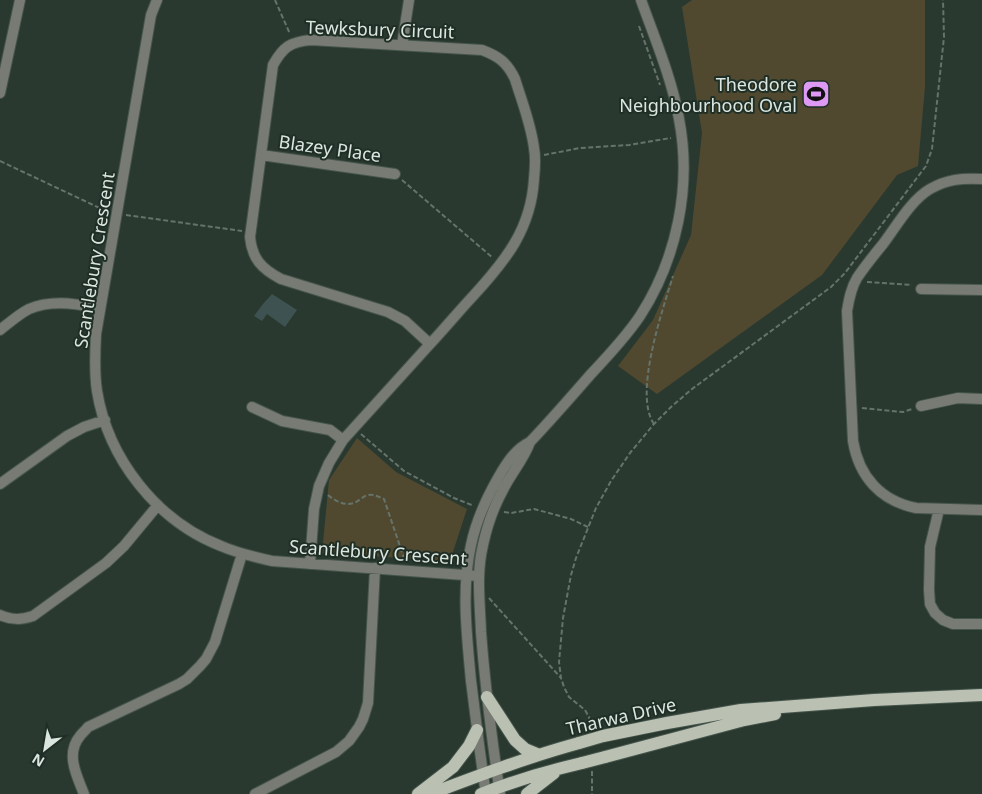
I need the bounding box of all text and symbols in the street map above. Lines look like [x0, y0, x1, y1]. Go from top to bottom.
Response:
street label: Tewksbury Circuit [305, 14, 455, 44]
place label: Theodore Neighbourhood Oval [619, 72, 797, 117]
sports icon: Theodore Neighbourhood Oval [801, 79, 831, 109]
street label: Blazey Place [277, 129, 383, 167]
street label: Scantlebury Crescent [68, 170, 120, 350]
street label: Scantlebury Crescent [288, 534, 468, 570]
street label: Tharwa Drive [564, 692, 678, 740]
north arrow [20, 724, 70, 774]
text: N [28, 749, 48, 772]

